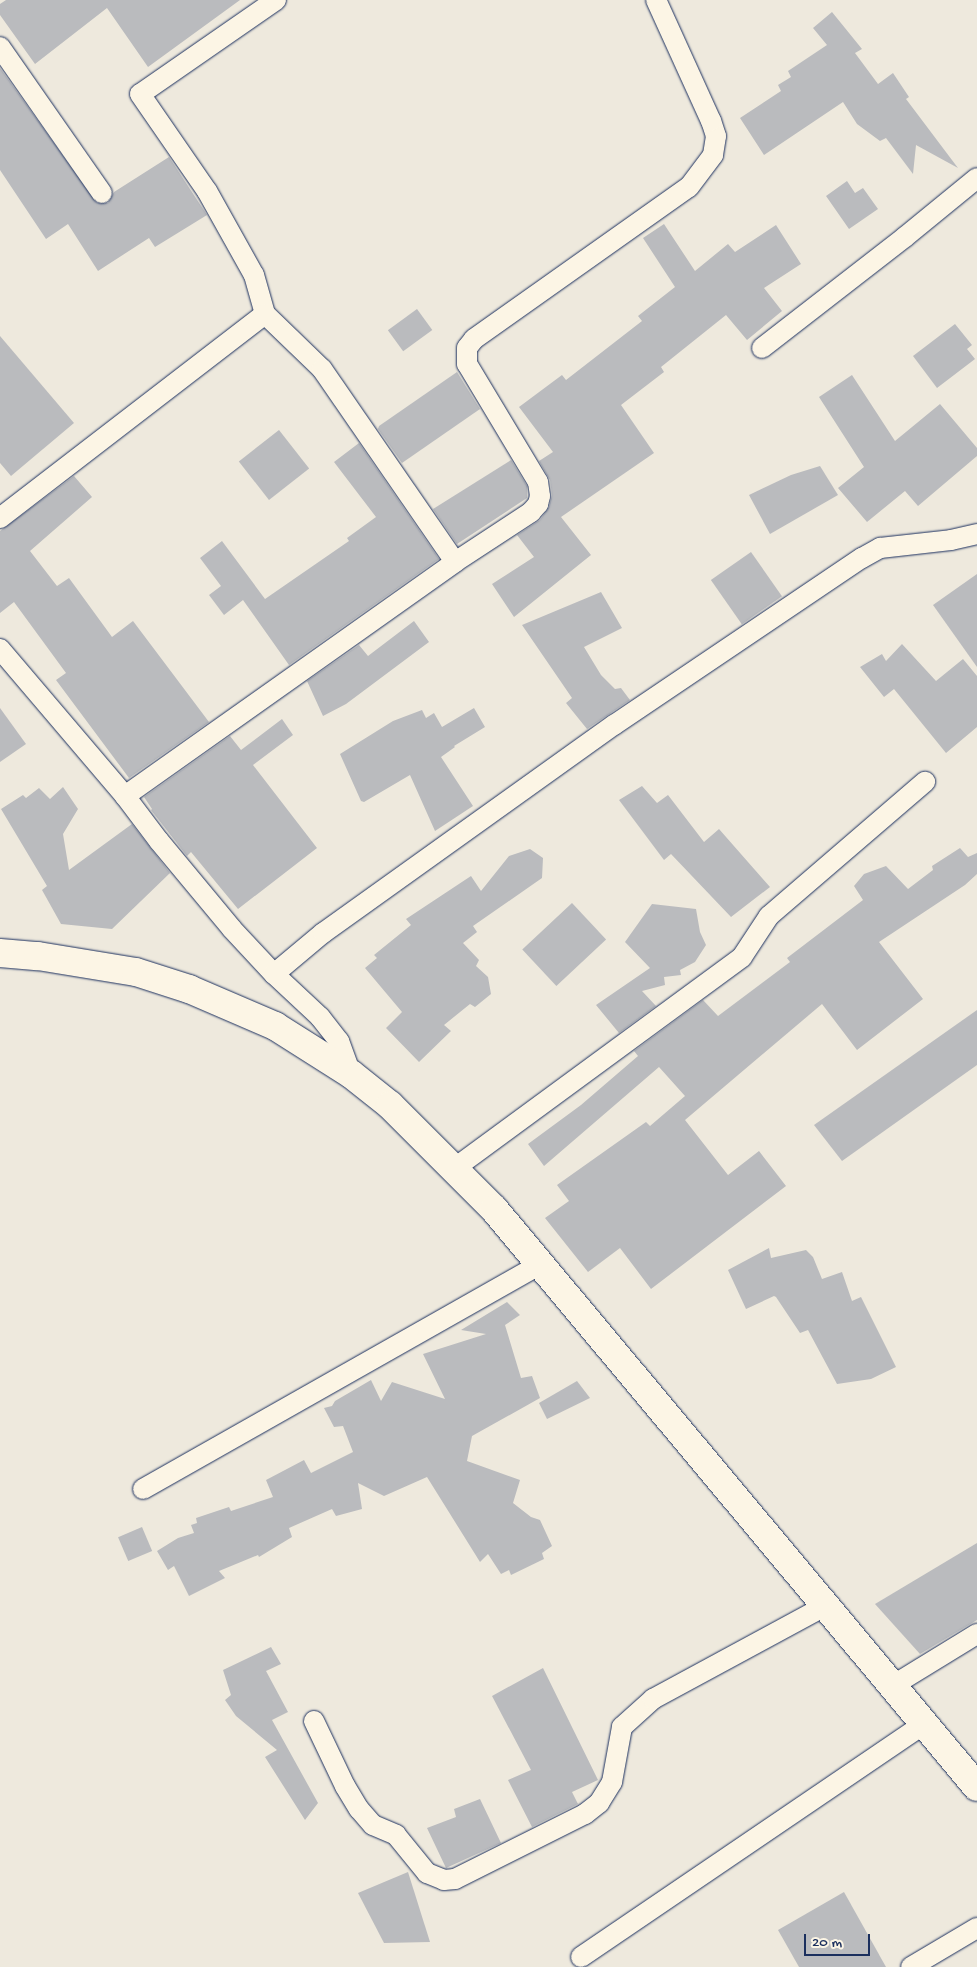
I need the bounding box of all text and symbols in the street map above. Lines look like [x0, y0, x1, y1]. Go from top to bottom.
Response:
scale bar [807, 1924, 873, 1956]
text: 20 m [812, 1934, 842, 1952]

